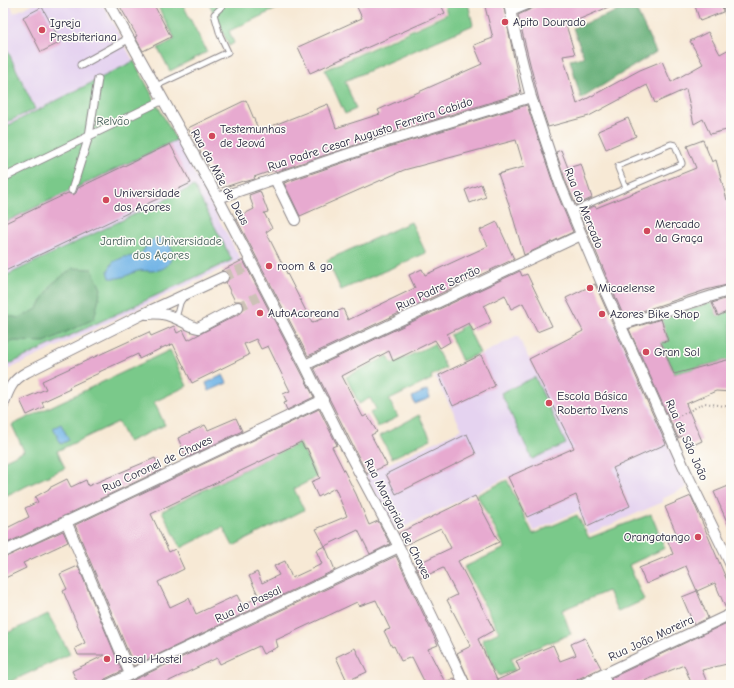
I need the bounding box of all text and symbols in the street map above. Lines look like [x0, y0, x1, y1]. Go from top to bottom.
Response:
place label: Apito Dourado [513, 15, 586, 29]
place label: Igreja Presbiteriana [50, 16, 117, 44]
marker: Apito Dourado [500, 17, 510, 27]
marker: Igreja Presbiteriana [37, 25, 47, 35]
street label: Rua Padre Cesar Augusto Ferreira Cabido [266, 94, 474, 174]
park label: Relvão [97, 114, 129, 128]
place label: Testemunhas de Jeová [220, 122, 286, 150]
street label: Rua da Mãe de Deus [188, 127, 252, 227]
marker: Testemunhas de Jeová [207, 131, 217, 141]
street label: Rua do Mercado [562, 166, 606, 250]
place label: Universidade dos Açores [114, 186, 180, 214]
marker: Universidade dos Açores [101, 195, 111, 205]
place label: Mercado da Graça [655, 217, 703, 245]
marker: Mercado da Graça [642, 226, 652, 236]
park label: Jardim da Universidade dos Açores [100, 234, 222, 262]
place label: room & go [277, 259, 333, 273]
marker: room & go [264, 261, 274, 271]
street label: Rua Padre Serrão [394, 262, 482, 314]
place label: Micaelense [598, 281, 655, 295]
marker: Micaelense [585, 283, 595, 293]
place label: AutoAcoreana [268, 306, 339, 320]
place label: Azores Bike Shop [610, 307, 699, 321]
marker: AutoAcoreana [255, 308, 265, 318]
marker: Azores Bike Shop [597, 309, 607, 319]
place label: Gran Sol [654, 345, 700, 359]
marker: Gran Sol [641, 347, 651, 357]
place label: Escola Básica Roberto Ivens [557, 389, 628, 417]
street label: Rua de São João [663, 397, 711, 483]
marker: Escola Básica Roberto Ivens [544, 398, 554, 408]
street label: Rua Coronel de Chaves [100, 432, 214, 496]
street label: Rua Margarida de Chaves [362, 457, 434, 581]
place label: Orangotango [624, 530, 690, 544]
marker: Orangotango [693, 532, 703, 542]
street label: Rua do Passal [213, 583, 283, 625]
street label: Rua João Moreira [606, 612, 696, 664]
place label: Passal Hostel [115, 652, 182, 666]
marker: Passal Hostel [102, 654, 112, 664]

